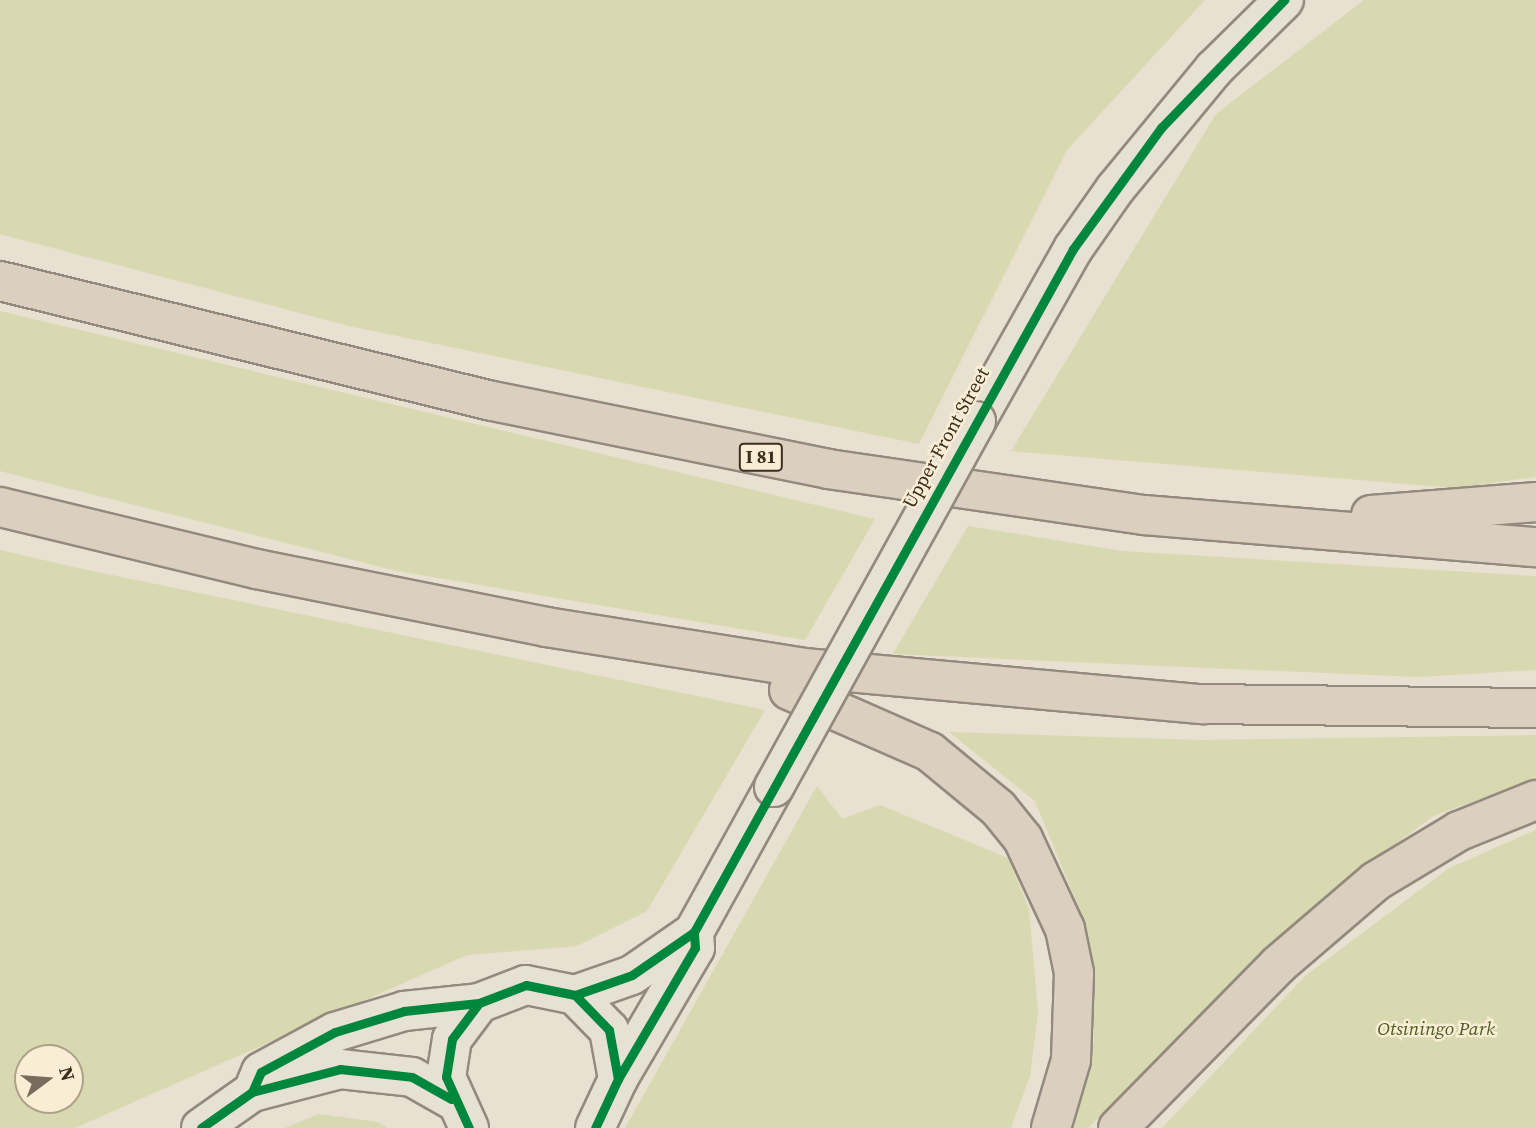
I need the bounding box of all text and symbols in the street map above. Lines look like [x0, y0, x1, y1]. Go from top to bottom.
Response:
street label: Upper Front Street [898, 364, 994, 512]
road number: I 81 [738, 443, 784, 472]
park label: Otsiningo Park [1377, 1018, 1495, 1040]
north arrow [14, 1044, 84, 1114]
text: N [53, 1064, 82, 1084]

